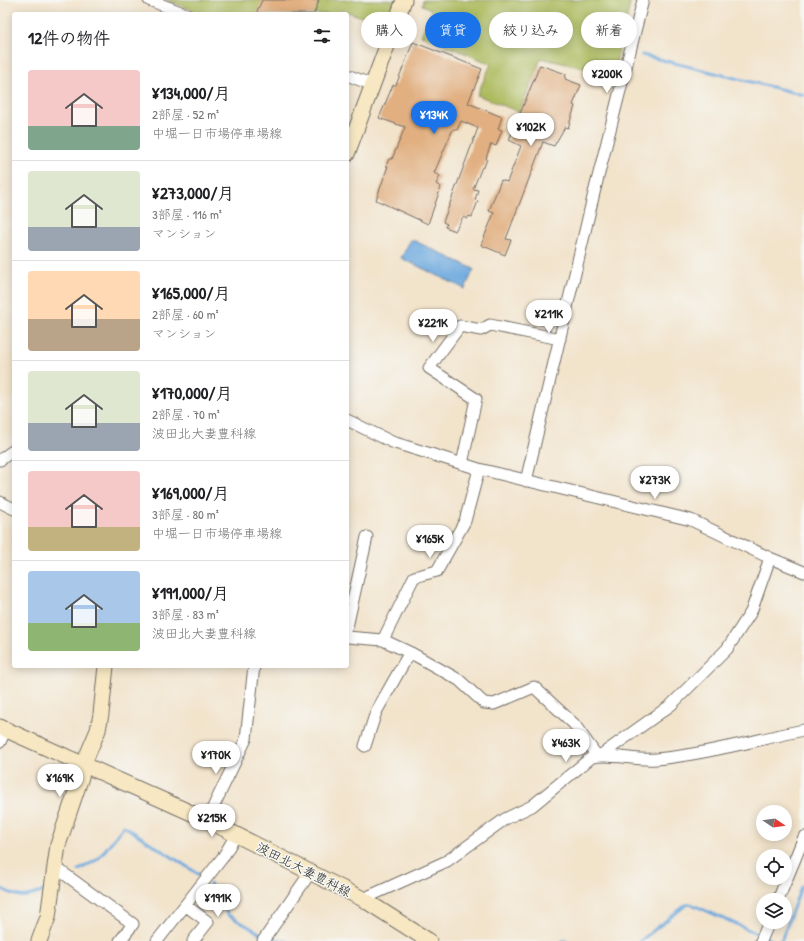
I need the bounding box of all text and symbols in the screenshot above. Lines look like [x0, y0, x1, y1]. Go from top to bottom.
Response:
chip: 購入 [361, 12, 417, 48]
chip: 賃貸 [425, 12, 481, 48]
chip: 絞り込み [489, 12, 573, 48]
chip: 新着 [581, 12, 637, 48]
icon: filters [311, 25, 333, 47]
text: 12件の物件 [28, 26, 110, 49]
pin: ¥200K [579, 60, 635, 94]
text: ¥200K [592, 64, 622, 82]
text: ¥134,000/月 [152, 81, 231, 104]
icon: home [60, 86, 108, 134]
pin: ¥134K [406, 101, 462, 135]
text: 2部屋 · 52 m² [152, 105, 219, 123]
text: ¥134K [420, 105, 448, 123]
pin: ¥102K [503, 113, 559, 147]
text: ¥102K [516, 117, 546, 135]
text: 中堀一日市場停車場線 [152, 124, 282, 142]
text: ¥273,000/月 [152, 181, 234, 204]
icon: home [60, 187, 108, 235]
text: 3部屋 · 116 m² [152, 205, 222, 223]
text: マンション [152, 224, 216, 242]
text: ¥165,000/月 [152, 281, 231, 304]
icon: home [60, 287, 108, 335]
pin: ¥211K [521, 300, 577, 334]
text: ¥211K [535, 304, 563, 322]
text: 2部屋 · 60 m² [152, 305, 219, 323]
pin: ¥221K [405, 309, 461, 343]
text: ¥221K [418, 313, 448, 331]
text: マンション [152, 324, 216, 342]
text: ¥170,000/月 [152, 381, 233, 404]
icon: home [60, 387, 108, 435]
text: 2部屋 · 70 m² [152, 405, 220, 423]
text: 波田北大妻豊科線 [152, 424, 256, 442]
pin: ¥273K [627, 466, 683, 500]
text: ¥273K [639, 470, 671, 488]
text: ¥169,000/月 [152, 481, 230, 504]
icon: home [60, 487, 108, 535]
text: 3部屋 · 80 m² [152, 505, 219, 523]
text: 中堀一日市場停車場線 [152, 524, 282, 542]
pin: ¥165K [402, 525, 458, 559]
text: ¥165K [416, 529, 444, 547]
text: ¥191,000/月 [152, 581, 229, 604]
icon: home [60, 587, 108, 635]
text: 3部屋 · 83 m² [152, 605, 219, 623]
text: 波田北大妻豊科線 [152, 624, 256, 642]
pin: ¥463K [538, 729, 594, 763]
text: ¥463K [552, 733, 580, 751]
pin: ¥170K [188, 741, 244, 775]
text: ¥170K [201, 745, 231, 763]
pin: ¥169K [32, 764, 88, 798]
text: ¥169K [46, 768, 74, 786]
pin: ¥215K [184, 804, 240, 838]
north arrow [756, 805, 792, 841]
map controls [756, 805, 792, 929]
text: ¥215K [197, 808, 227, 826]
street label: 波田北大妻豊科線 [254, 837, 355, 901]
button: locate [756, 849, 792, 885]
pin: ¥191K [190, 884, 246, 918]
text: ¥191K [204, 888, 232, 906]
button: layers [756, 893, 792, 929]

